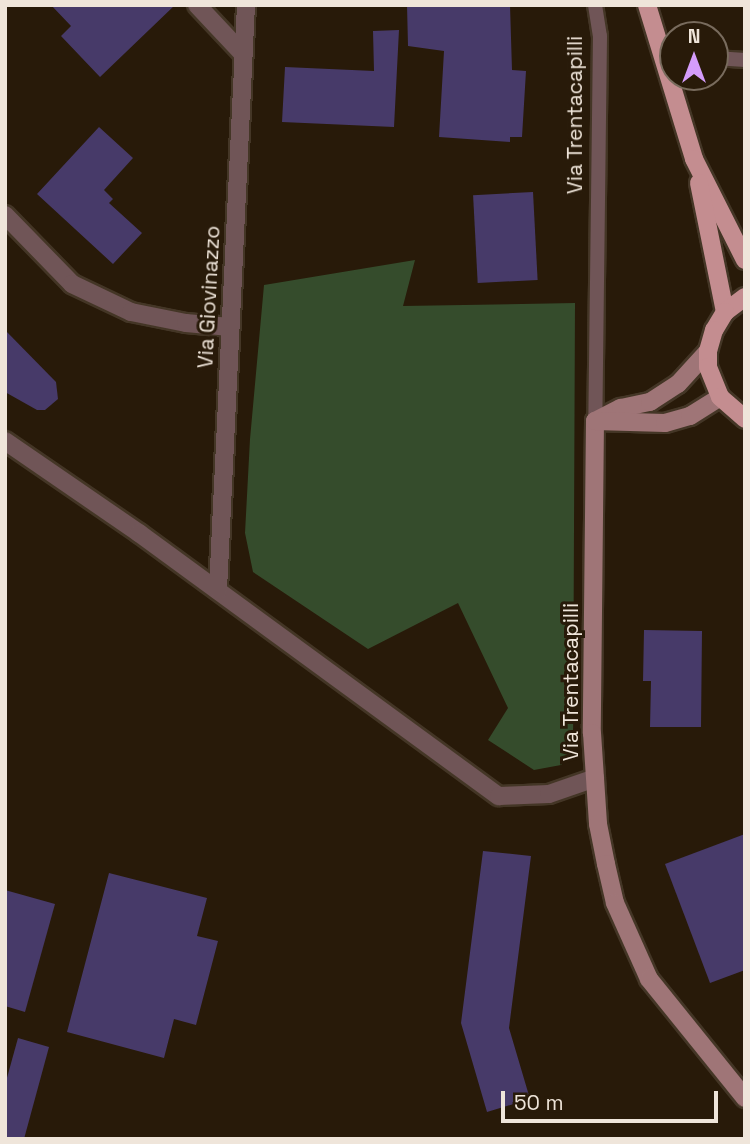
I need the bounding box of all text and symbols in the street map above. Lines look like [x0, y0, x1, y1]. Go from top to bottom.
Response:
north arrow [659, 21, 729, 91]
text: N [688, 24, 700, 49]
street label: Via Trentacapilli [562, 35, 588, 195]
street label: Via Giovinazzo [193, 225, 225, 369]
street label: Via Trentacapilli [558, 602, 584, 762]
scale bar [505, 1078, 722, 1122]
text: 50 m [514, 1089, 564, 1116]

